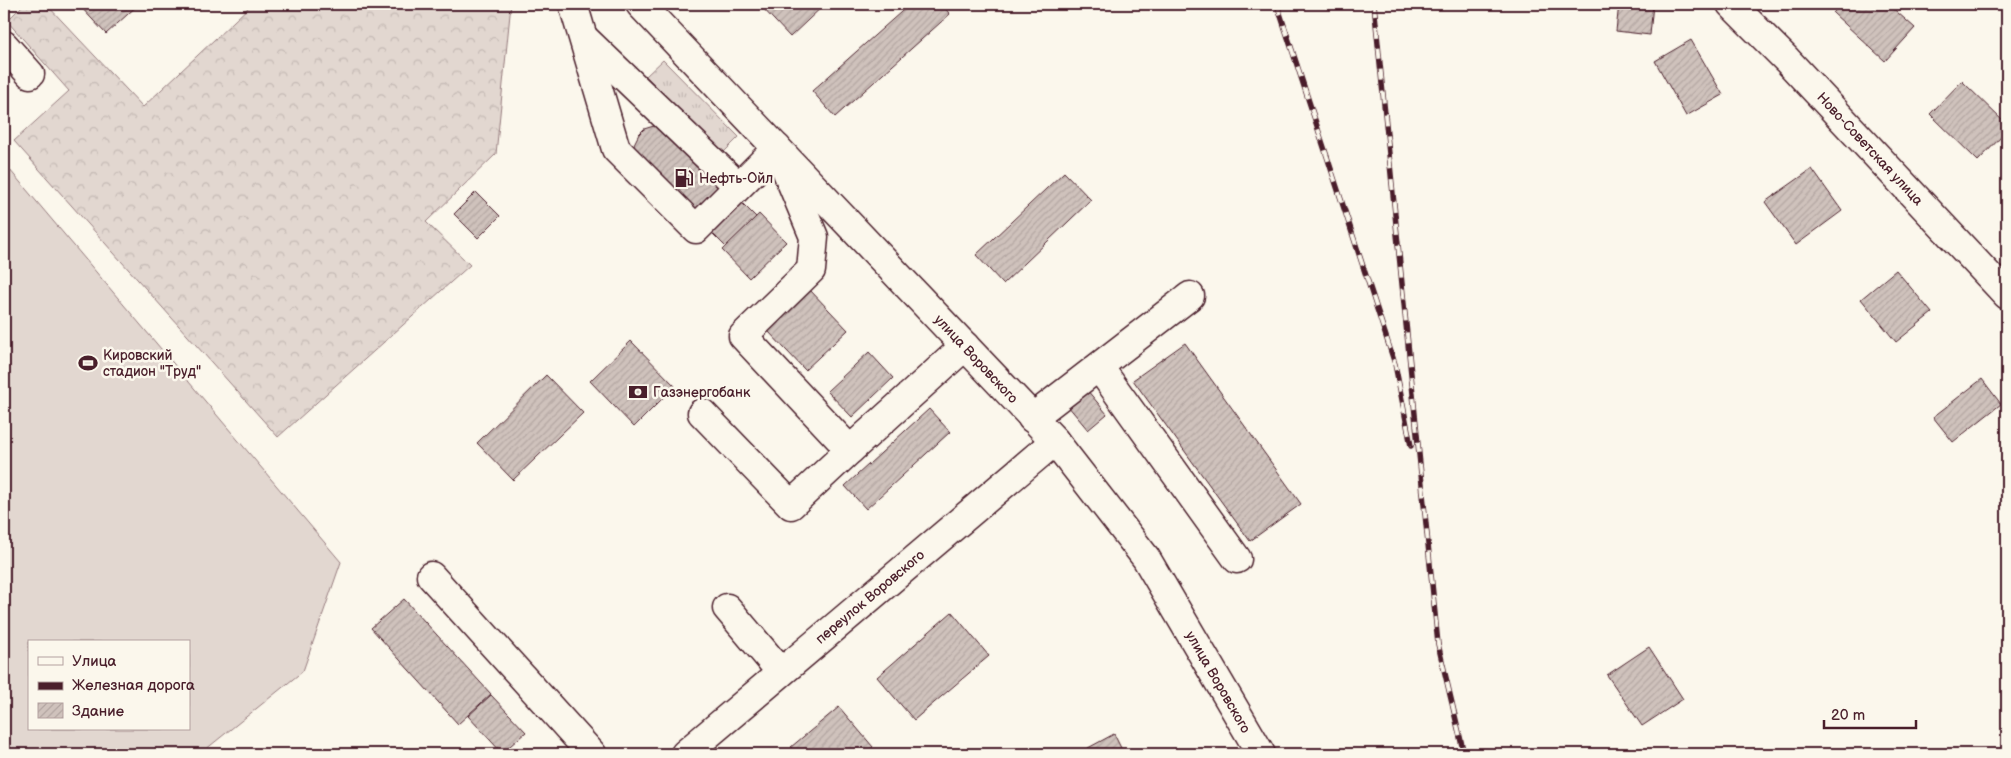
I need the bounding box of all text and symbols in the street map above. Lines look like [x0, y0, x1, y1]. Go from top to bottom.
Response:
street label: Ново-Советская улица [1813, 89, 1927, 210]
fuel station icon: Нефть-Ойл [673, 167, 695, 189]
place label: Нефть-Ойл [699, 170, 773, 187]
street label: улица Воровского [931, 311, 1021, 407]
place label: Кировский стадион "Труд" [103, 347, 201, 380]
sports icon: Кировский стадион "Труд" [77, 352, 99, 374]
bank icon: Газэнергобанк [627, 381, 649, 403]
place label: Газэнергобанк [653, 384, 751, 401]
street label: переулок Воровского [812, 546, 928, 648]
street label: улица Воровского [1182, 628, 1254, 736]
legend [28, 640, 190, 730]
text: Улица [72, 652, 117, 671]
text: Железная дорога [72, 676, 195, 695]
scale bar [1824, 698, 1916, 730]
text: Здание [72, 702, 124, 721]
text: 20 m [1831, 706, 1865, 725]

